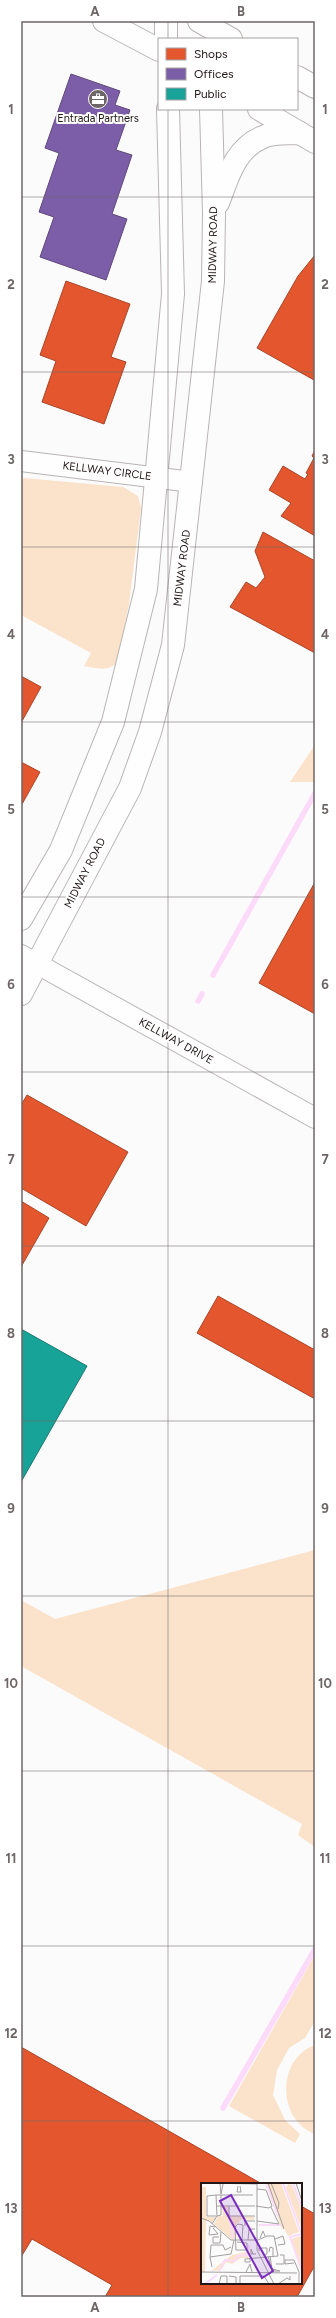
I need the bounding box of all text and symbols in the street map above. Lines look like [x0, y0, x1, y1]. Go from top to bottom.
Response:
text: A [90, 4, 100, 19]
text: B [237, 4, 245, 19]
legend [158, 38, 298, 110]
text: Shops [194, 47, 228, 61]
text: Offices [194, 67, 234, 81]
text: Public [194, 87, 227, 101]
office icon: Entrada Partners [87, 88, 109, 110]
text: 1 [8, 102, 14, 117]
text: 1 [322, 102, 328, 117]
place label: Entrada Partners [57, 112, 139, 125]
street label: MIDWAY ROAD [206, 206, 220, 284]
text: 2 [7, 277, 15, 292]
text: 2 [321, 277, 329, 292]
text: 3 [7, 452, 15, 467]
text: 3 [321, 452, 329, 467]
street label: KELLWAY CIRCLE [62, 459, 152, 483]
street label: MIDWAY ROAD [171, 529, 193, 607]
text: 4 [7, 627, 15, 642]
text: 4 [321, 627, 329, 642]
text: 5 [7, 802, 15, 817]
text: 5 [321, 802, 329, 817]
street label: MIDWAY ROAD [62, 835, 108, 910]
text: 6 [7, 977, 15, 992]
text: 6 [321, 977, 329, 992]
street label: KELLWAY DRIVE [136, 1015, 216, 1067]
text: 7 [7, 1152, 15, 1167]
text: 7 [321, 1152, 329, 1167]
text: 8 [7, 1326, 15, 1341]
text: 8 [321, 1326, 329, 1341]
text: 9 [7, 1501, 15, 1516]
text: 9 [321, 1501, 329, 1516]
text: 10 [4, 1676, 18, 1691]
text: 10 [318, 1676, 332, 1691]
text: 11 [6, 1851, 16, 1866]
text: 11 [320, 1851, 330, 1866]
text: 12 [4, 2026, 18, 2041]
text: 12 [318, 2026, 332, 2041]
inset map [201, 2183, 302, 2284]
text: 13 [5, 2201, 17, 2216]
text: 13 [319, 2201, 331, 2216]
text: A [90, 2300, 100, 2315]
text: B [237, 2300, 245, 2315]

